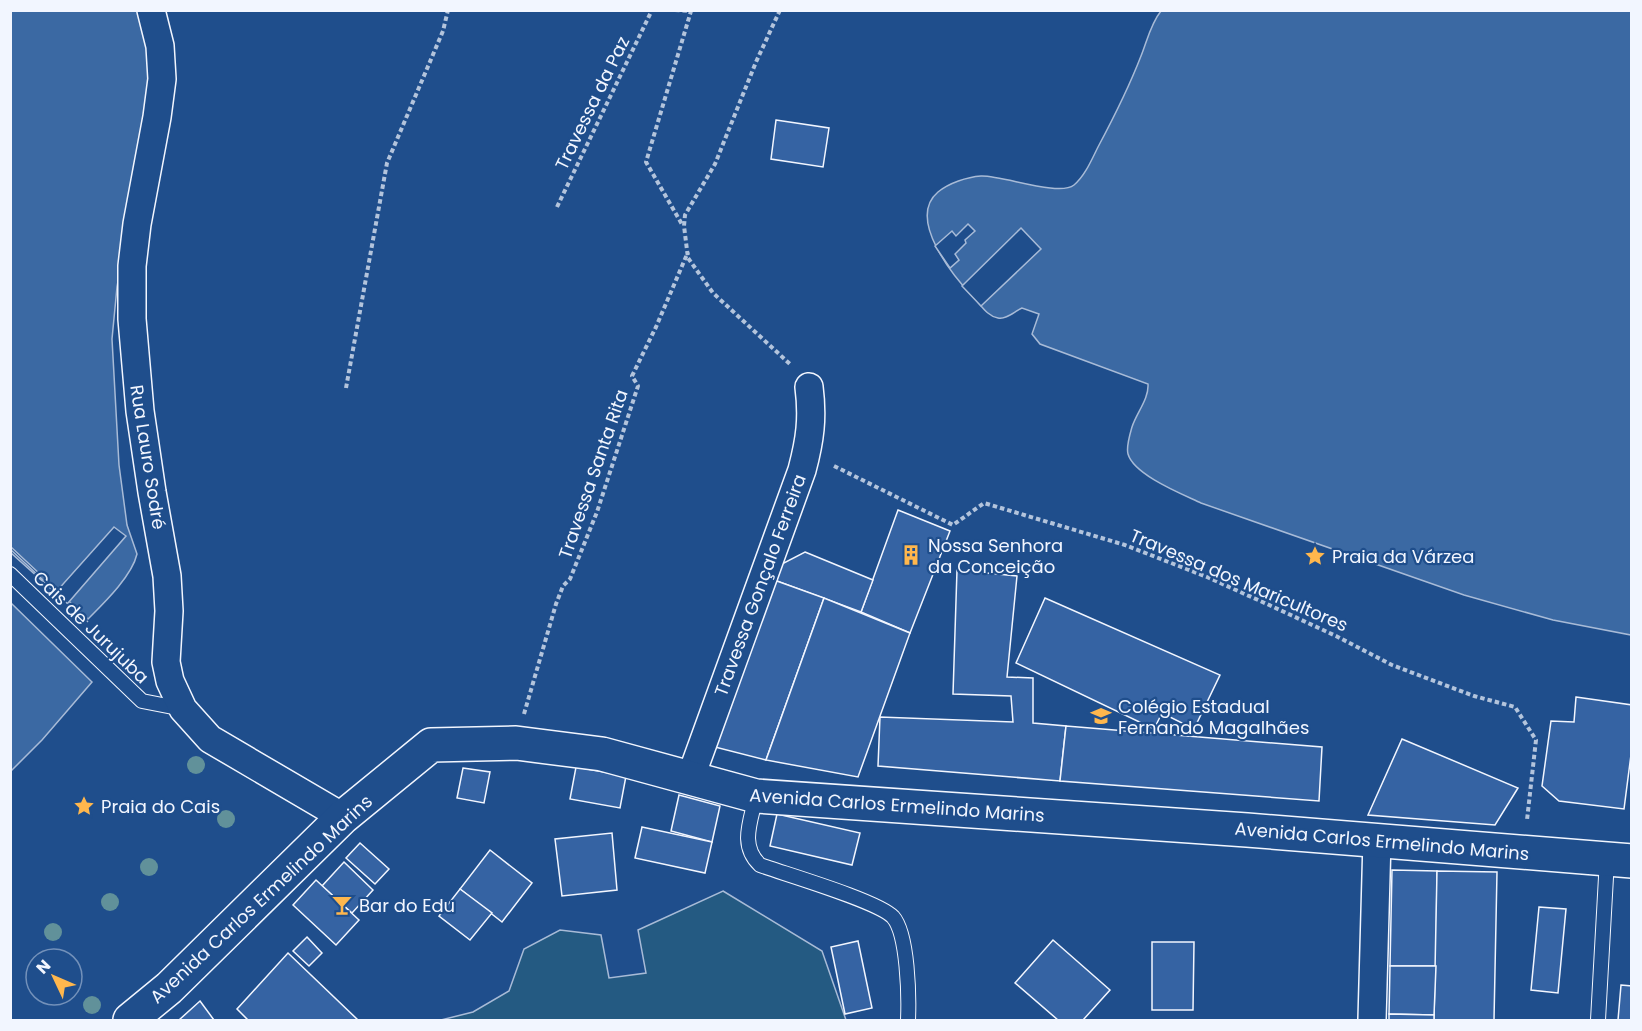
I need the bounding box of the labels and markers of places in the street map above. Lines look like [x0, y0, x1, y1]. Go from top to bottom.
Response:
place label: Nossa Senhora da Conceição [928, 533, 1063, 579]
building icon: Nossa Senhora da Conceição [899, 543, 923, 567]
place icon: Praia da Várzea [1303, 544, 1327, 568]
place label: Praia da Várzea [1332, 544, 1474, 569]
place label: Colégio Estadual Fernando Magalhães [1118, 694, 1309, 740]
school or university icon: Colégio Estadual Fernando Magalhães [1089, 704, 1113, 728]
place icon: Praia do Cais [72, 794, 96, 818]
place label: Praia do Cais [101, 794, 220, 819]
bar icon: Bar do Edu [330, 893, 354, 917]
place label: Bar do Edu [359, 893, 455, 918]

